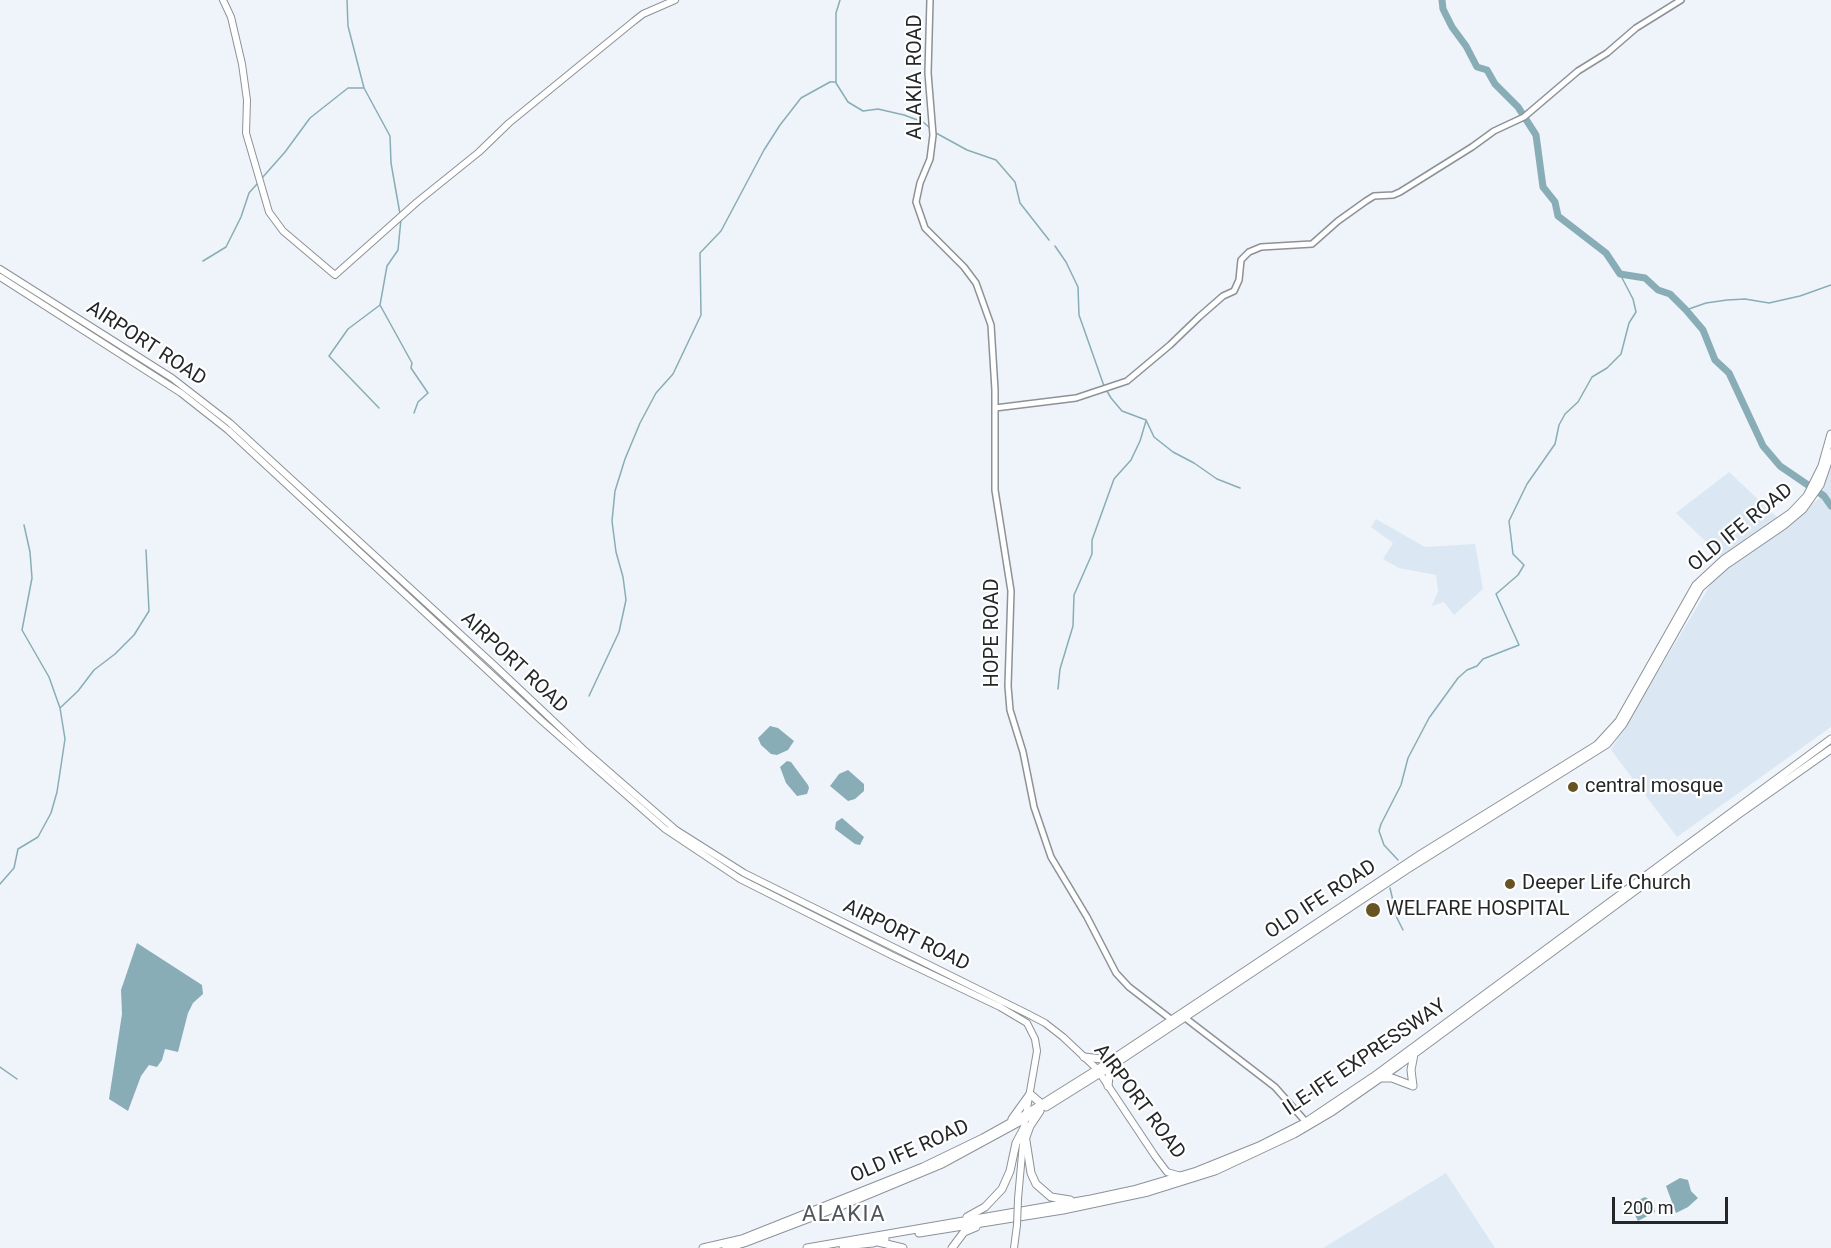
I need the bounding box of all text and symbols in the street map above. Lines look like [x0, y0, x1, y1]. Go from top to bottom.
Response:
street label: ALAKIA ROAD [904, 14, 928, 140]
street label: AIRPORT ROAD [82, 296, 210, 392]
street label: OLD IFE ROAD [1684, 479, 1798, 577]
street label: HOPE ROAD [981, 578, 1005, 688]
street label: AIRPORT ROAD [455, 607, 573, 719]
place label: central mosque [1585, 775, 1723, 799]
marker: central mosque [1566, 780, 1580, 794]
street label: OLD IFE ROAD [1261, 855, 1381, 945]
place label: Deeper Life Church [1522, 872, 1691, 896]
marker: Deeper Life Church [1503, 877, 1517, 891]
street label: AIRPORT ROAD [839, 895, 973, 977]
place label: WELFARE HOSPITAL [1386, 898, 1570, 922]
marker: WELFARE HOSPITAL [1364, 901, 1382, 919]
street label: ILE-IFE EXPRESSWAY [1279, 995, 1451, 1121]
street label: AIRPORT ROAD [1088, 1040, 1190, 1164]
street label: OLD IFE ROAD [847, 1115, 973, 1189]
scale bar [1615, 1185, 1730, 1223]
text: 200 m [1623, 1197, 1674, 1218]
district label: ALAKIA [802, 1202, 886, 1228]

